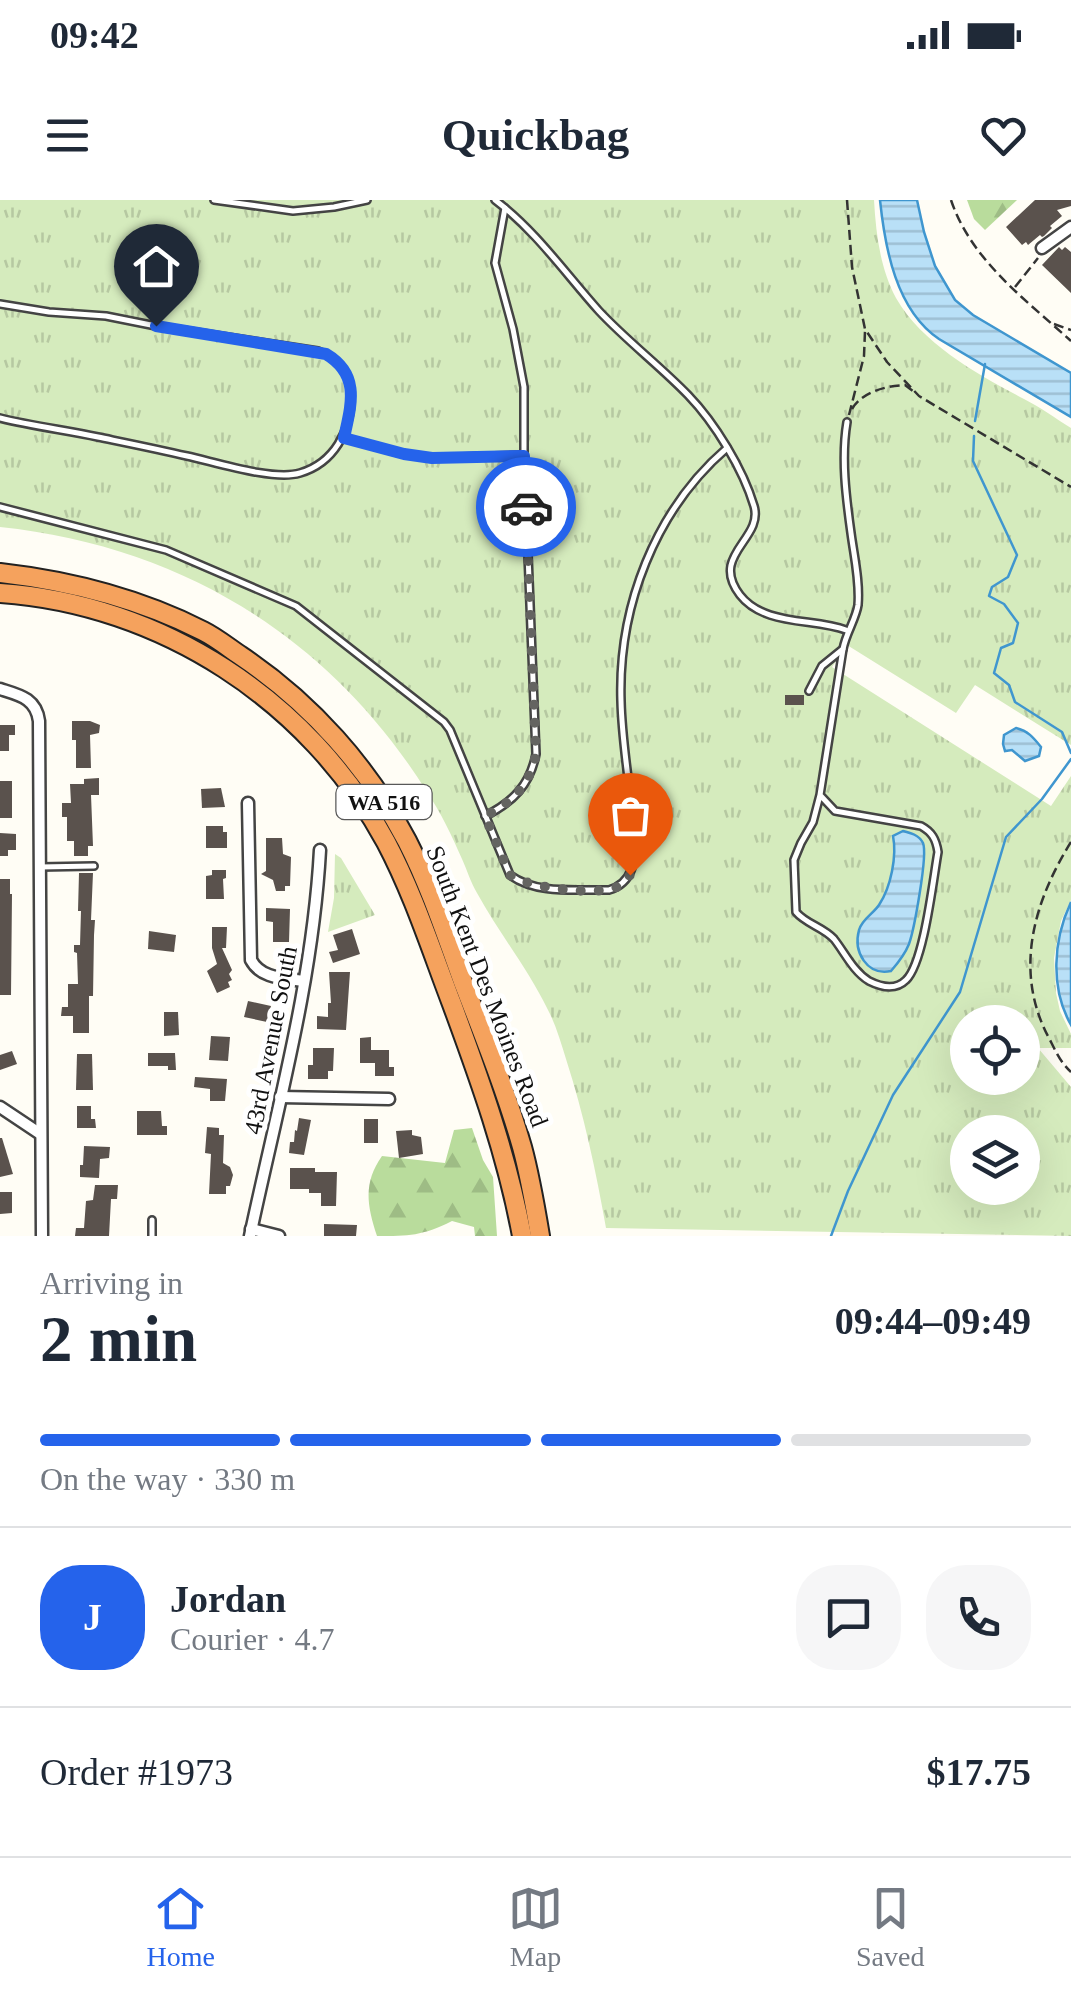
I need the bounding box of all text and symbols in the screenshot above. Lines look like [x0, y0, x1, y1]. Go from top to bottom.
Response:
text: 09:42 [50, 14, 139, 56]
icon: menu [40, 108, 95, 163]
icon: heart [976, 108, 1031, 163]
text: Quickbag [442, 110, 629, 160]
pin [114, 224, 199, 327]
icon: home [129, 239, 184, 294]
courier [476, 457, 576, 557]
icon: car [499, 480, 554, 535]
pin [588, 773, 673, 876]
road number: WA 516 [336, 785, 432, 819]
icon: bag [603, 788, 658, 843]
street label: South Kent Des Moines Road [421, 842, 554, 1131]
street label: 43rd Avenue South [239, 943, 302, 1137]
map controls [950, 1005, 1040, 1205]
button: locate [950, 1005, 1040, 1095]
button: layers [950, 1115, 1040, 1205]
text: Arriving in [40, 1265, 183, 1301]
text: 09:44–09:49 [835, 1300, 1031, 1342]
text: 2 min [40, 1303, 197, 1375]
text: On the way · 330 m [40, 1461, 295, 1497]
button: chat [796, 1565, 901, 1670]
button: phone [926, 1565, 1031, 1670]
text: Jordan [170, 1578, 286, 1620]
text: J [83, 1596, 102, 1638]
text: Courier · 4.7 [170, 1621, 334, 1657]
text: Order #1973 [40, 1751, 233, 1793]
text: $17.75 [927, 1751, 1031, 1793]
tab: Home [147, 1881, 215, 1973]
tab: Map [508, 1881, 563, 1973]
tab: Saved [856, 1881, 924, 1973]

